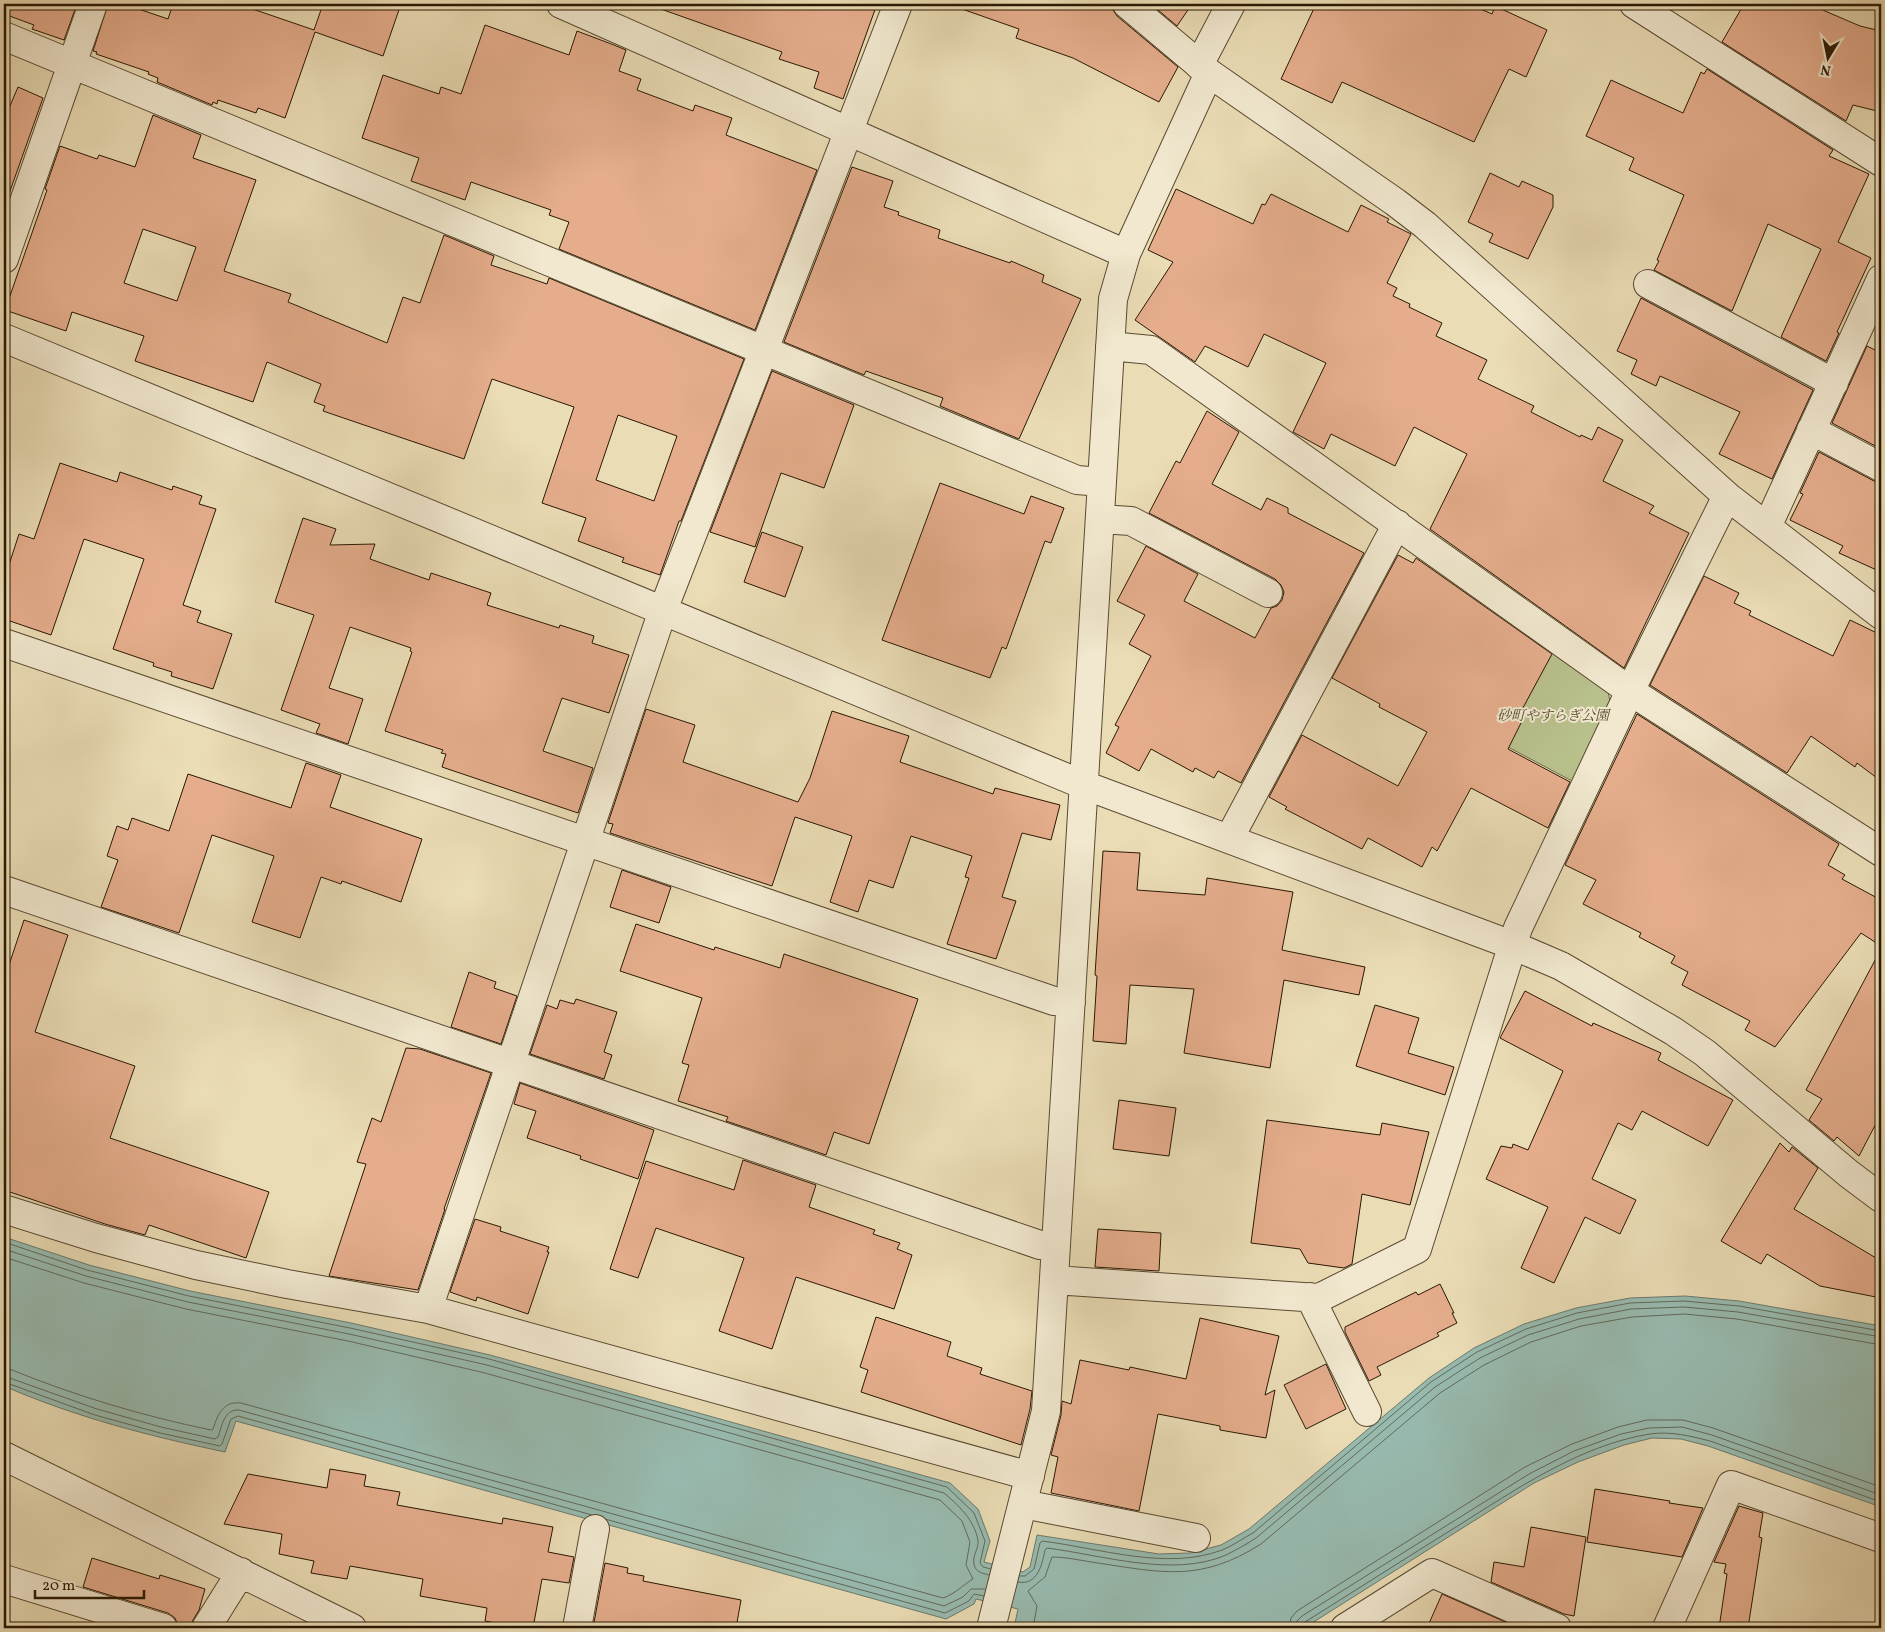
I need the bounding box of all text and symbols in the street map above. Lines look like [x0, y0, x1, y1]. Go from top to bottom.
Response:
north arrow [1802, 32, 1852, 82]
text: N [1819, 59, 1833, 80]
park label: 砂町やすらぎ公園 [1497, 707, 1611, 726]
scale bar [35, 1567, 144, 1599]
text: 20 m [42, 1576, 75, 1597]

